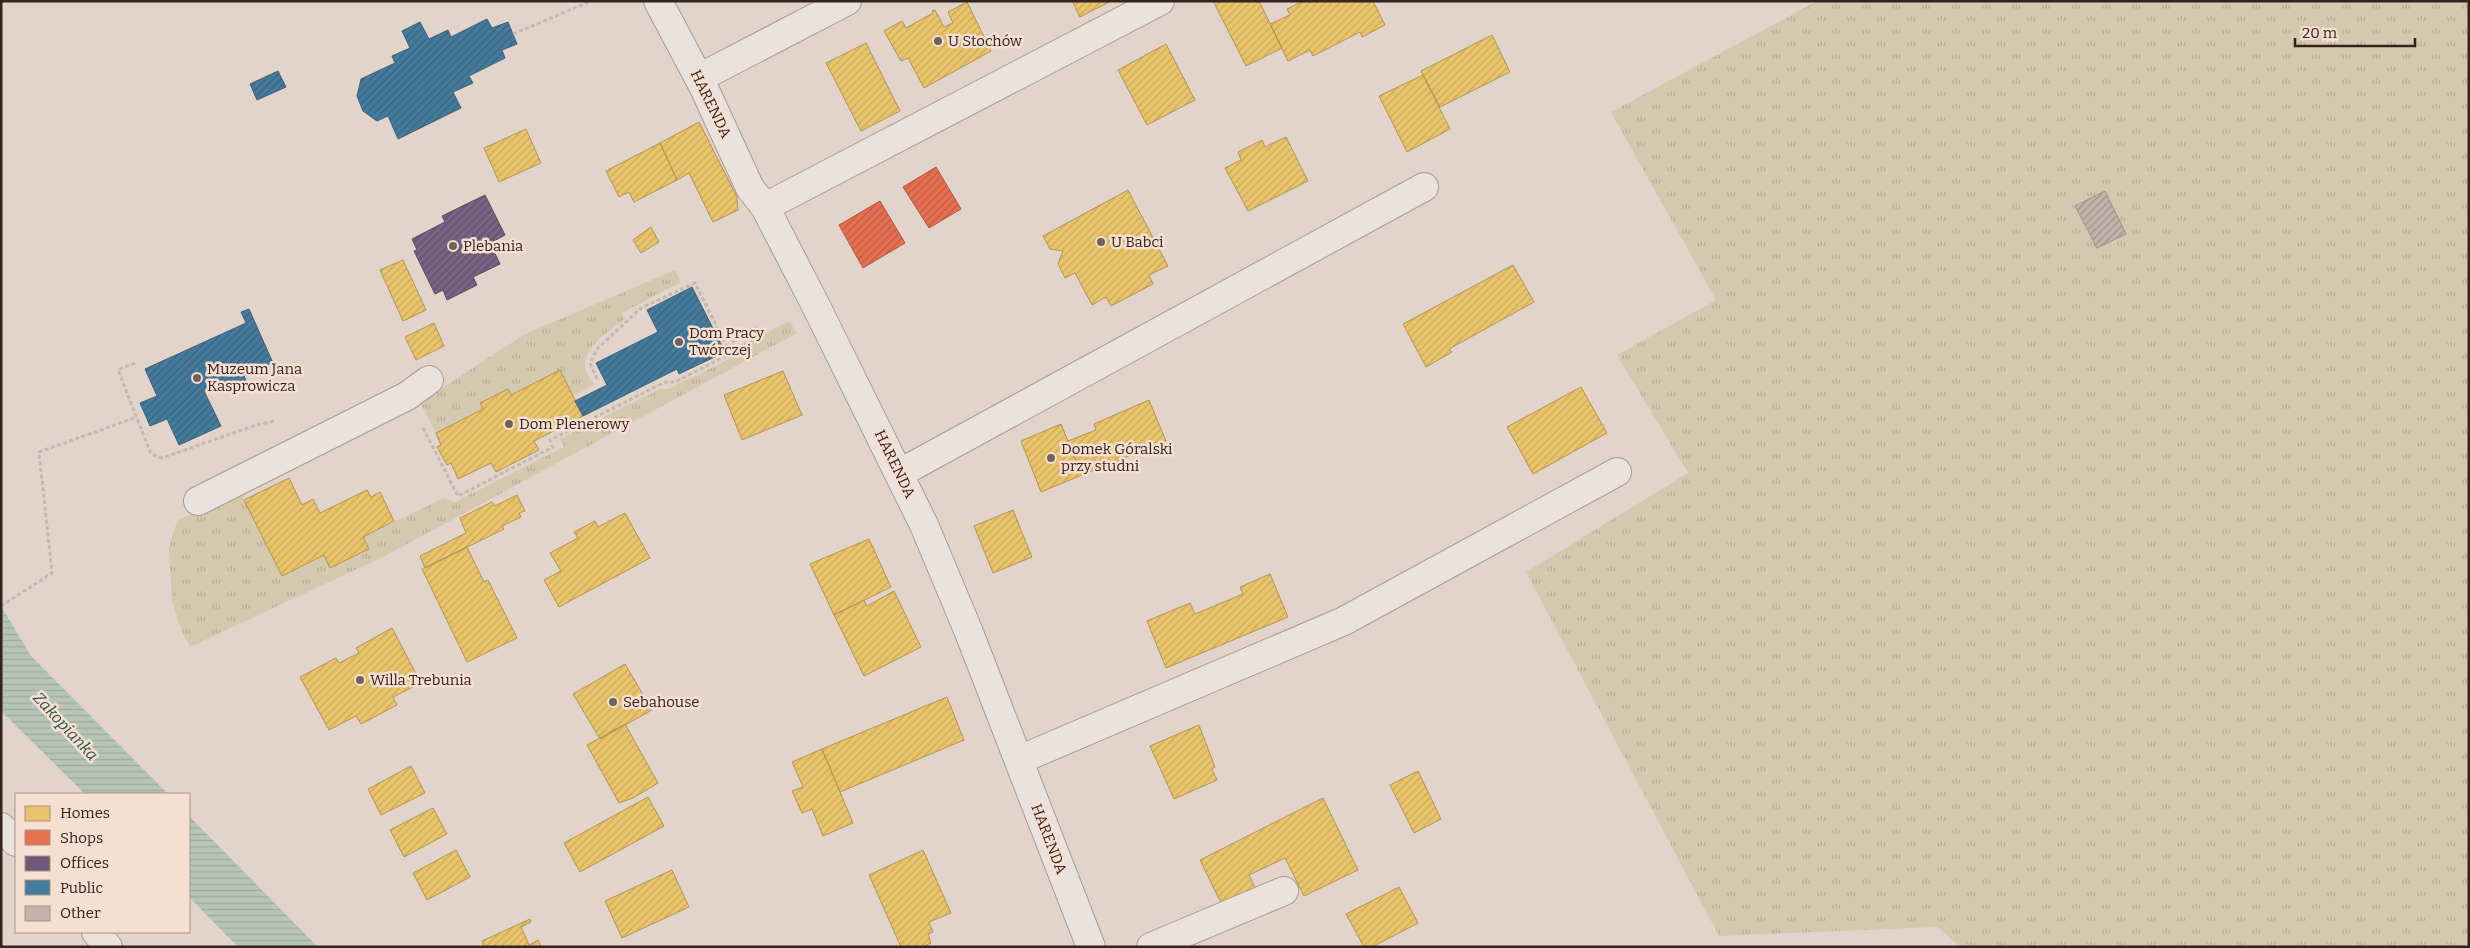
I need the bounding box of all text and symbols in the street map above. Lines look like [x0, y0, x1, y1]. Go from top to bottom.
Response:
scale bar [2295, 15, 2415, 47]
text: 20 m [2302, 24, 2338, 42]
place label: U Stochów [948, 32, 1023, 50]
marker: U Stochów [932, 35, 944, 47]
street label: HARENDA [687, 67, 735, 141]
place label: U Babci [1111, 233, 1164, 251]
marker: U Babci [1095, 236, 1107, 248]
place label: Plebania [463, 237, 523, 255]
marker: Plebania [447, 240, 459, 252]
place label: Dom Pracy Twórczej [689, 324, 764, 359]
marker: Dom Pracy Twórczej [673, 336, 685, 348]
place label: Muzeum Jana Kasprowicza [207, 360, 302, 395]
marker: Muzeum Jana Kasprowicza [191, 372, 203, 384]
place label: Dom Plenerowy [519, 415, 629, 433]
marker: Dom Plenerowy [503, 418, 515, 430]
street label: HARENDA [871, 427, 919, 501]
place label: Domek Góralski przy studni [1061, 440, 1173, 475]
marker: Domek Góralski przy studni [1045, 452, 1057, 464]
place label: Willa Trebunia [370, 671, 472, 689]
marker: Willa Trebunia [354, 674, 366, 686]
water label: Zakopianka [29, 688, 102, 764]
place label: Sebahouse [623, 693, 700, 711]
marker: Sebahouse [607, 696, 619, 708]
legend [15, 793, 190, 933]
street label: HARENDA [1027, 801, 1071, 877]
text: Homes [60, 804, 110, 822]
text: Shops [60, 829, 103, 847]
text: Offices [60, 854, 109, 872]
text: Public [60, 879, 104, 897]
text: Other [60, 904, 101, 922]

